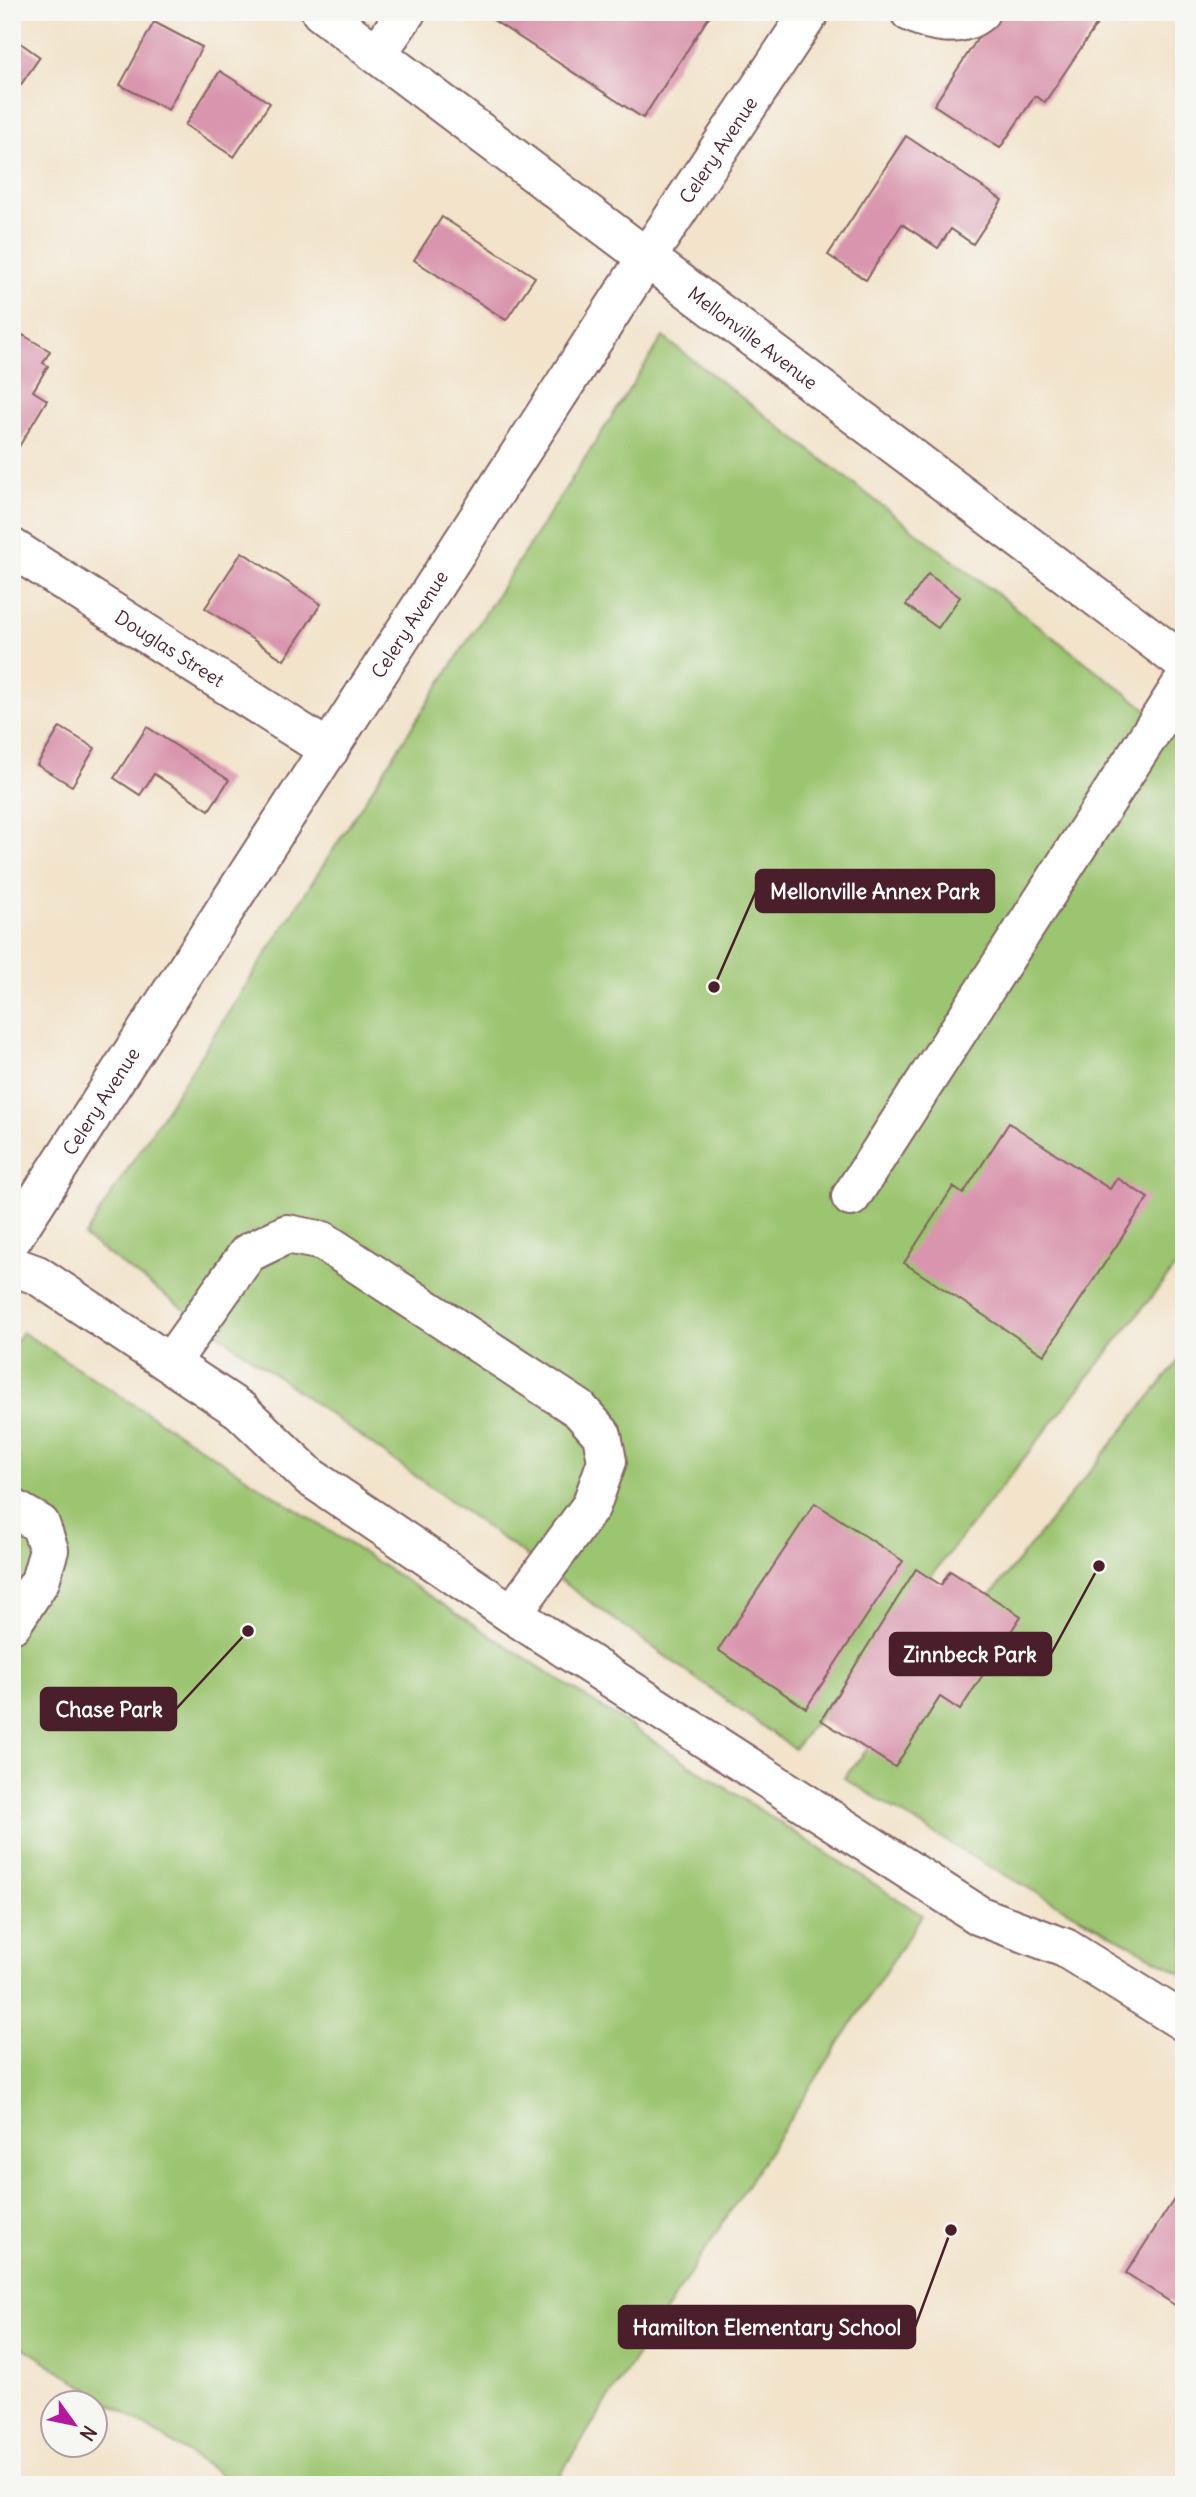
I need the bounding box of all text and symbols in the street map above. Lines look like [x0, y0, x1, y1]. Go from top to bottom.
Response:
street label: Celery Avenue [674, 92, 762, 208]
street label: Mellonville Avenue [683, 281, 822, 394]
street label: Celery Avenue [366, 566, 453, 683]
street label: Douglas Street [111, 605, 229, 692]
callout: Mellonville Annex Park [756, 870, 994, 912]
text: Mellonville Annex Park [770, 878, 980, 905]
street label: Celery Avenue [57, 1043, 145, 1160]
callout: Zinnbeck Park [890, 1633, 1051, 1675]
text: Zinnbeck Park [903, 1641, 1037, 1668]
callout: Chase Park [41, 1688, 176, 1730]
text: Chase Park [55, 1696, 163, 1723]
callout: Hamilton Elementary School [619, 2306, 915, 2348]
text: Hamilton Elementary School [633, 2314, 901, 2341]
north arrow [38, 2388, 108, 2458]
text: N [75, 2421, 102, 2445]

